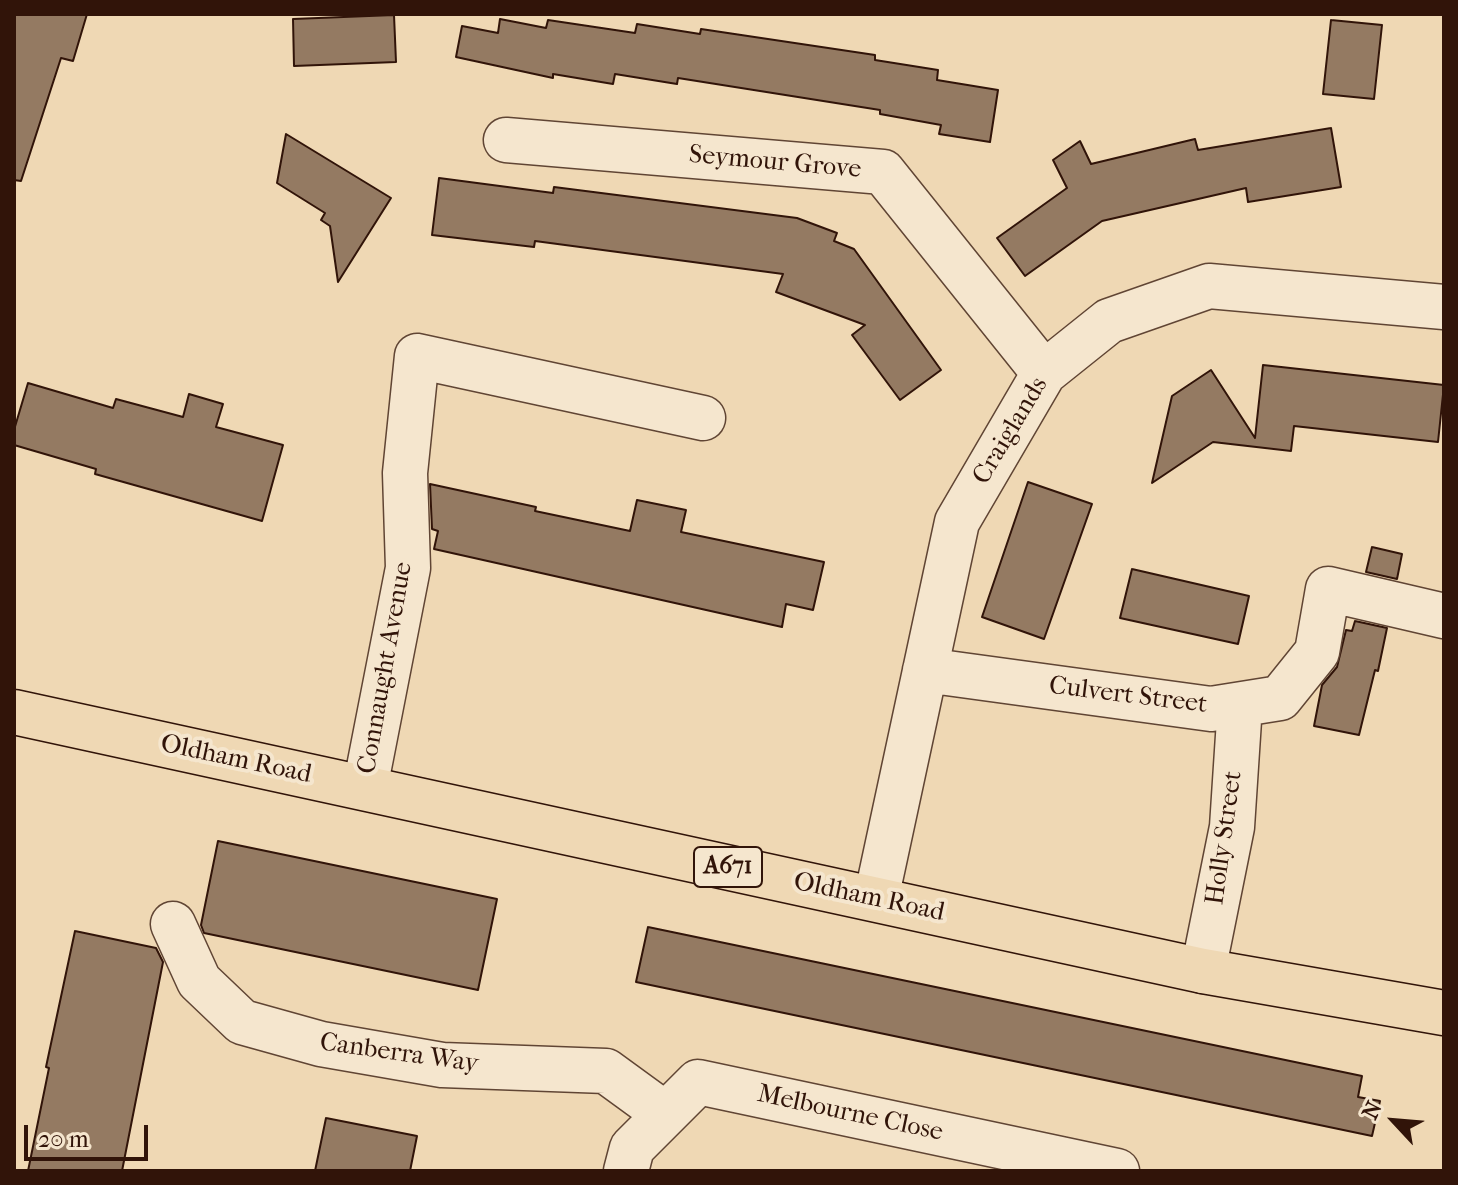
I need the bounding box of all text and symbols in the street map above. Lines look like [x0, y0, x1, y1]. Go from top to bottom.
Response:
street label: Seymour Grove [688, 140, 862, 186]
street label: Craiglands [967, 372, 1055, 490]
street label: Connaught Avenue [352, 560, 420, 776]
street label: Culvert Street [1047, 671, 1209, 721]
street label: Oldham Road [158, 729, 314, 791]
street label: Holly Street [1200, 769, 1250, 907]
road number: A671 [694, 847, 762, 887]
street label: Oldham Road [791, 867, 947, 929]
street label: Canberra Way [318, 1027, 480, 1081]
street label: Melbourne Close [754, 1079, 946, 1149]
north arrow [1354, 1081, 1434, 1161]
text: N [1357, 1097, 1388, 1124]
scale bar [28, 1109, 152, 1159]
text: 20 m [38, 1125, 89, 1153]

